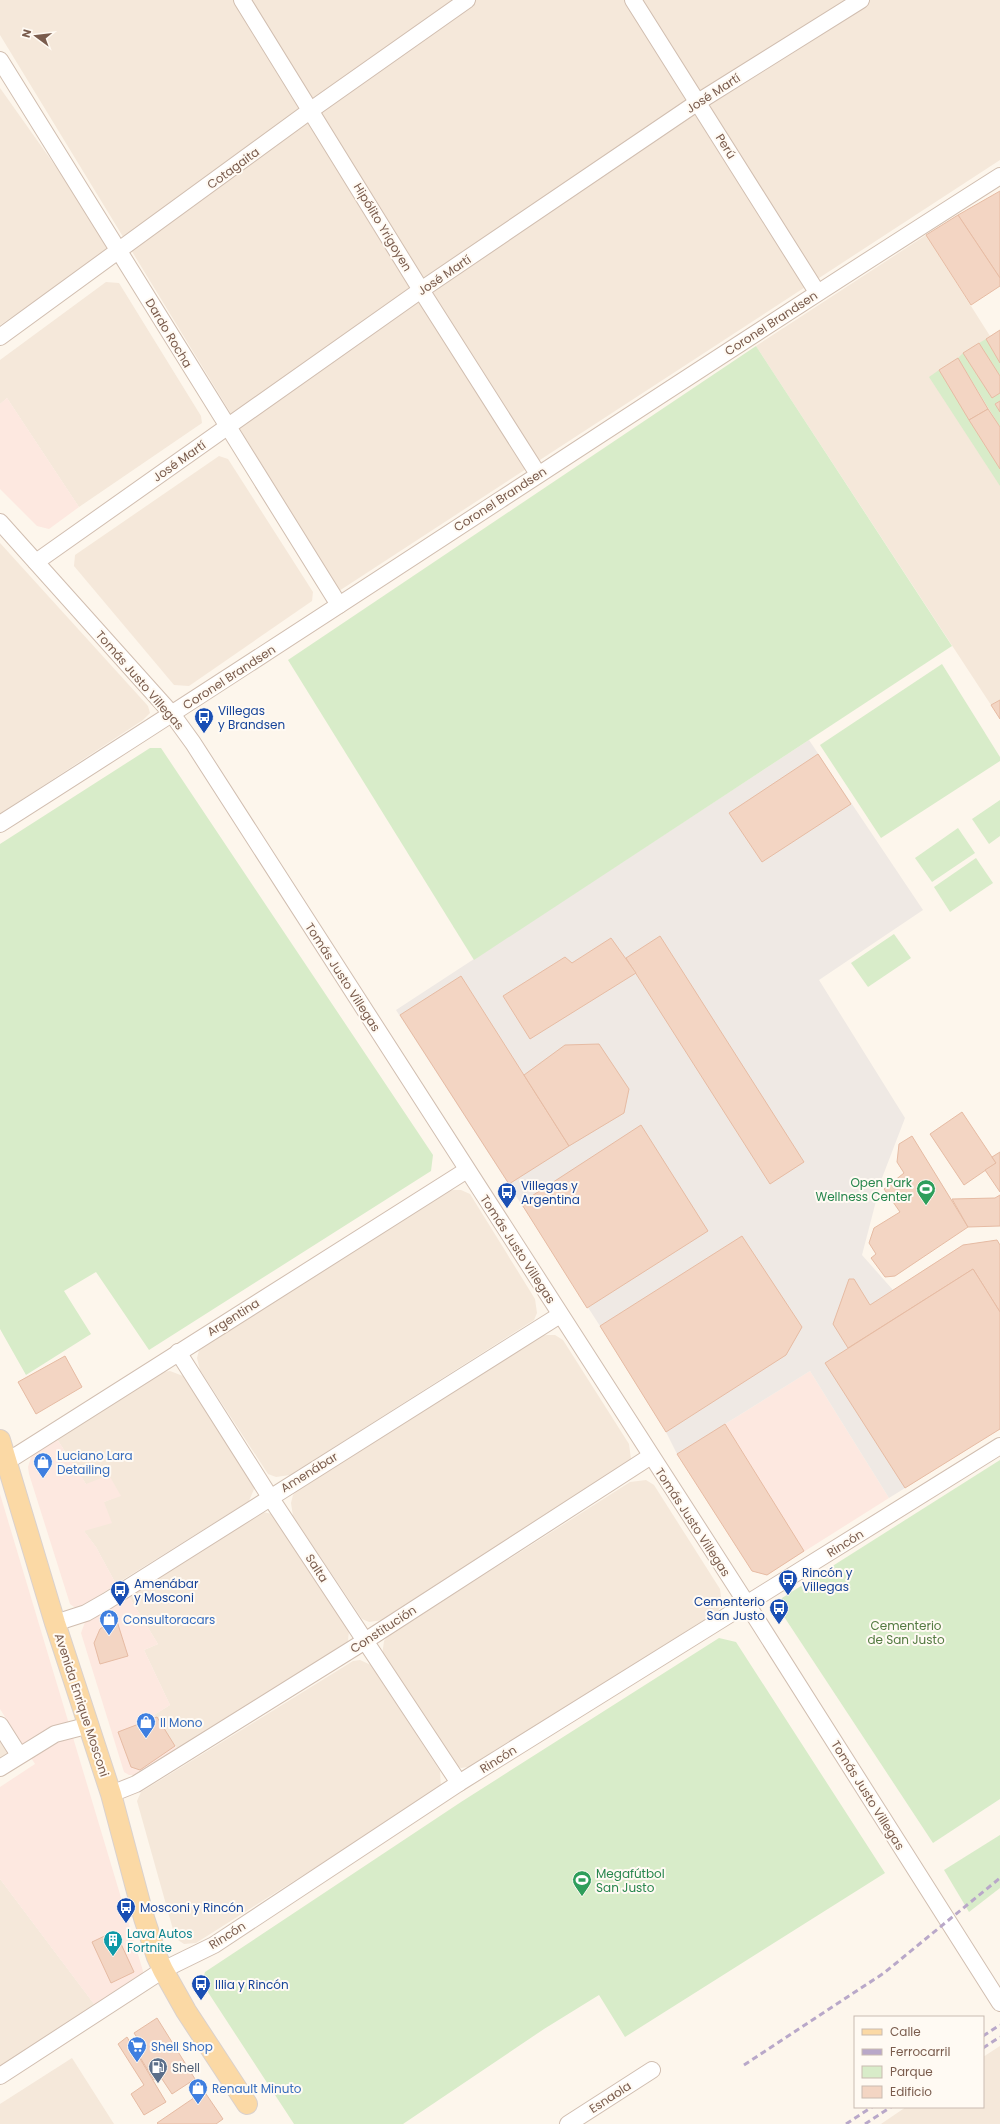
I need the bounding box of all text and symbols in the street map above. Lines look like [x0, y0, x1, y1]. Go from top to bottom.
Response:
north arrow [16, 16, 56, 56]
text: N [18, 27, 35, 39]
street label: José Martí [683, 69, 743, 117]
street label: Perú [712, 130, 740, 162]
street label: Cotagaita [203, 143, 263, 193]
street label: Hipólito Yrigoyen [350, 180, 416, 274]
street label: José Martí [414, 251, 474, 299]
street label: Coronel Brandsen [721, 287, 821, 359]
street label: Dardo Rocha [142, 295, 196, 371]
street label: José Martí [149, 436, 209, 486]
street label: Coronel Brandsen [450, 463, 550, 535]
street label: Tomás Justo Villegas [92, 627, 188, 733]
street label: Coronel Brandsen [179, 641, 279, 713]
place label: Villegas y Brandsen [218, 702, 285, 733]
bus stop icon: Villegas y Brandsen [193, 706, 215, 734]
street label: Tomás Justo Villegas [301, 919, 385, 1035]
place label: Open Park Wellness Center [815, 1174, 913, 1205]
place label: Villegas y Argentina [521, 1177, 580, 1208]
sports icon: Open Park Wellness Center [915, 1178, 937, 1206]
bus stop icon: Villegas y Argentina [496, 1181, 518, 1209]
street label: Tomás Justo Villegas [476, 1191, 560, 1307]
street label: Argentina [204, 1294, 262, 1340]
place label: Luciano Lara Detailing [57, 1447, 133, 1478]
street label: Amenábar [277, 1447, 341, 1496]
shop icon: Luciano Lara Detailing [32, 1451, 54, 1479]
street label: Tomás Justo Villegas [651, 1464, 735, 1580]
street label: Rincón [823, 1525, 867, 1561]
street label: Salta [302, 1551, 332, 1585]
place label: Rincón y Villegas [802, 1564, 853, 1595]
bus stop icon: Rincón y Villegas [777, 1568, 799, 1596]
place label: Amenábar y Mosconi [134, 1575, 199, 1606]
bus stop icon: Amenábar y Mosconi [109, 1579, 131, 1607]
place label: Cementerio San Justo [694, 1593, 765, 1624]
bus stop icon: Cementerio San Justo [768, 1597, 790, 1625]
street label: Constitución [347, 1601, 419, 1657]
shop icon: Consultoracars [98, 1608, 120, 1636]
place label: Consultoracars [123, 1611, 215, 1628]
park label: Cementerio de San Justo [867, 1617, 945, 1648]
street label: Avenida Enrique Mosconi [51, 1631, 113, 1779]
shop icon: Il Mono [135, 1711, 157, 1739]
place label: Il Mono [160, 1714, 203, 1731]
street label: Tomás Justo Villegas [827, 1737, 909, 1853]
street label: Rincón [476, 1741, 520, 1777]
place label: Megafútbol San Justo [596, 1865, 665, 1896]
sports icon: Megafútbol San Justo [571, 1869, 593, 1897]
bus stop icon: Mosconi y Rincón [115, 1896, 137, 1924]
place label: Mosconi y Rincón [140, 1899, 244, 1916]
street label: Rincón [205, 1917, 249, 1953]
place label: Lava Autos Fortnite [127, 1925, 192, 1956]
building icon: Lava Autos Fortnite [102, 1929, 124, 1957]
bus stop icon: Illia y Rincón [190, 1973, 212, 2001]
place label: Illia y Rincón [215, 1976, 289, 1993]
legend [854, 2016, 984, 2108]
text: Calle [890, 2023, 921, 2040]
supermarket icon: Shell Shop [126, 2035, 148, 2063]
place label: Shell Shop [151, 2038, 213, 2055]
text: Ferrocarril [890, 2043, 950, 2060]
fuel station icon: Shell [147, 2056, 169, 2084]
place label: Shell [172, 2059, 200, 2076]
text: Parque [890, 2063, 933, 2080]
shop icon: Renault Minuto [187, 2077, 209, 2105]
street label: Esnaola [586, 2077, 634, 2117]
place label: Renault Minuto [212, 2080, 302, 2097]
text: Edificio [890, 2083, 932, 2100]

